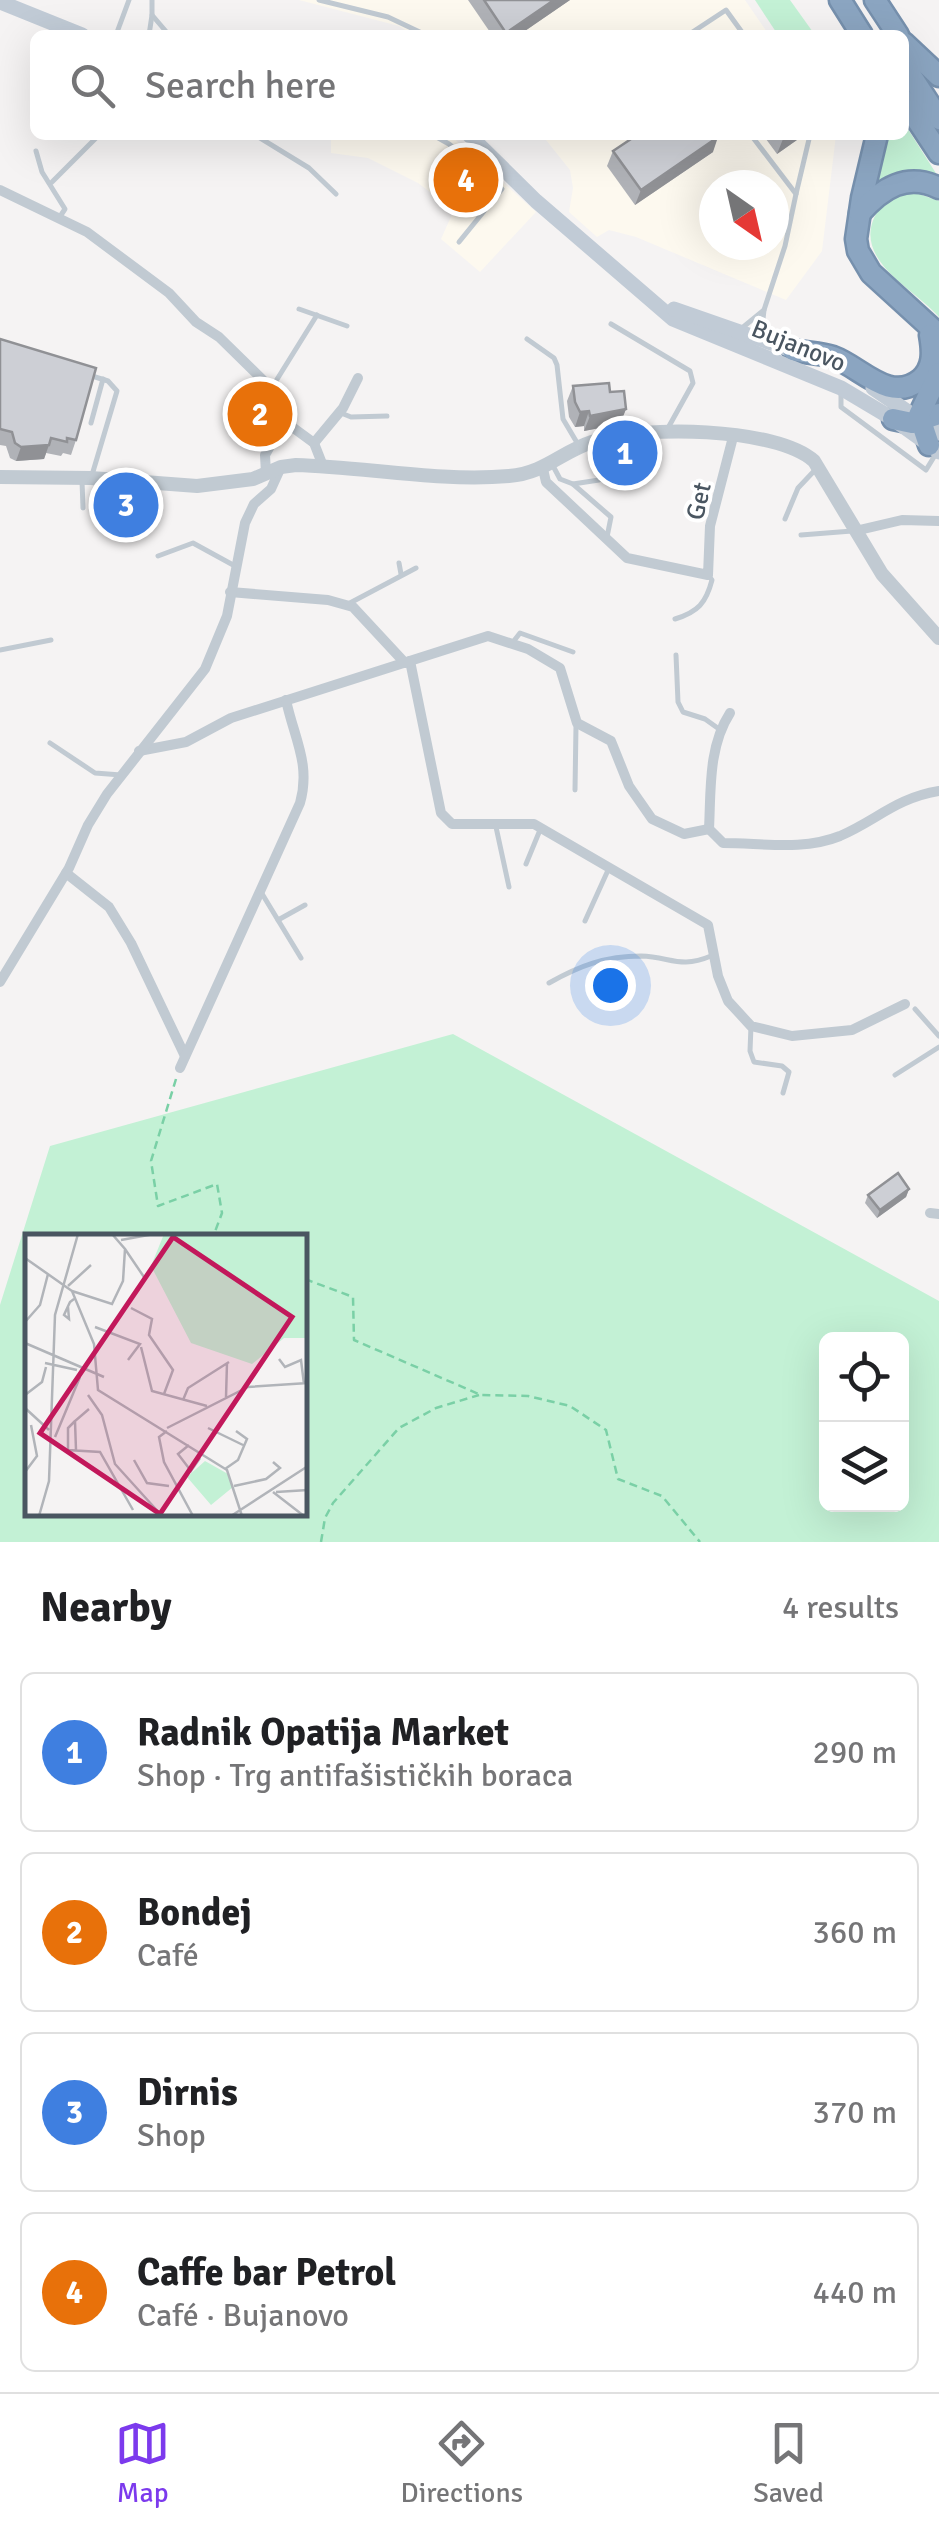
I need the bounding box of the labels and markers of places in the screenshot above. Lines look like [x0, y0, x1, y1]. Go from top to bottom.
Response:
pin: 4 [434, 142, 498, 218]
pin: 2 [228, 376, 292, 452]
pin: 1 [592, 416, 658, 490]
pin: 3 [94, 468, 158, 542]

